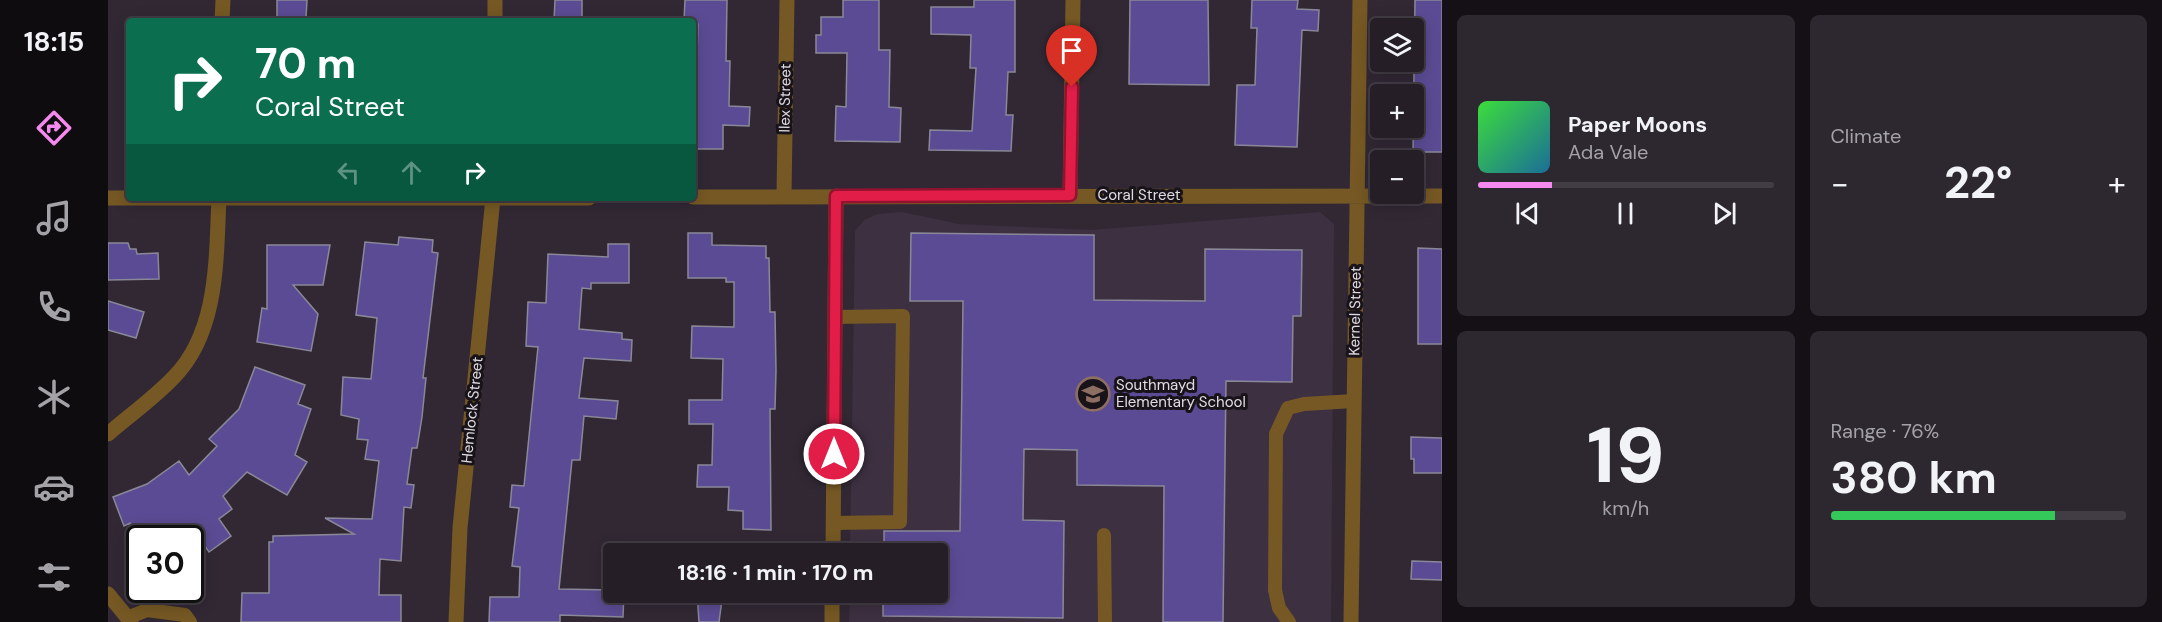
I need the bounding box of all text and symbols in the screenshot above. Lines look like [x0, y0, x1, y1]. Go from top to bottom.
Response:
map controls [1370, 18, 1424, 204]
button: layers [1370, 18, 1424, 72]
text: 18:15 [24, 24, 84, 59]
pin [1046, 25, 1097, 87]
icon: arrive [1055, 34, 1088, 67]
text: 70 m [255, 36, 356, 91]
icon: right [156, 42, 234, 120]
street label: Ilex Street [774, 63, 796, 133]
button: + [1370, 84, 1424, 138]
text: Coral Street [255, 89, 405, 124]
icon: directions [33, 107, 75, 149]
text: Paper Moons [1568, 110, 1707, 139]
text: Climate [1831, 123, 1901, 149]
text: Ada Vale [1568, 139, 1648, 165]
button: − [1370, 150, 1424, 204]
text: 22° [1944, 153, 2012, 212]
icon: left [332, 156, 365, 189]
icon: ahead [395, 156, 428, 189]
icon: right [458, 156, 491, 189]
text: − [1831, 162, 1849, 205]
text: + [2108, 162, 2126, 205]
street label: Coral Street [1097, 185, 1181, 205]
icon: music [33, 197, 75, 239]
icon: previous [1511, 197, 1544, 230]
icon: pause [1609, 197, 1642, 230]
icon: next [1708, 197, 1741, 230]
street label: Kernel Street [1344, 266, 1366, 356]
icon: phone [33, 286, 75, 328]
street label: Hemlock Street [456, 356, 488, 464]
place label: Southmayd Elementary School [1116, 375, 1246, 412]
icon: climate [33, 376, 75, 418]
school or university icon: Southmayd Elementary School [1075, 376, 1111, 412]
text: 19 [1587, 405, 1665, 506]
text: Range · 76% [1831, 418, 1939, 444]
position arrow [802, 422, 866, 486]
text: 380 km [1831, 448, 1997, 507]
icon: car [33, 466, 75, 508]
text: km/h [1602, 495, 1649, 521]
speed limit sign: 30 [126, 525, 204, 603]
icon: filters [33, 556, 75, 598]
text: 18:16 · 1 min · 170 m [678, 558, 873, 587]

